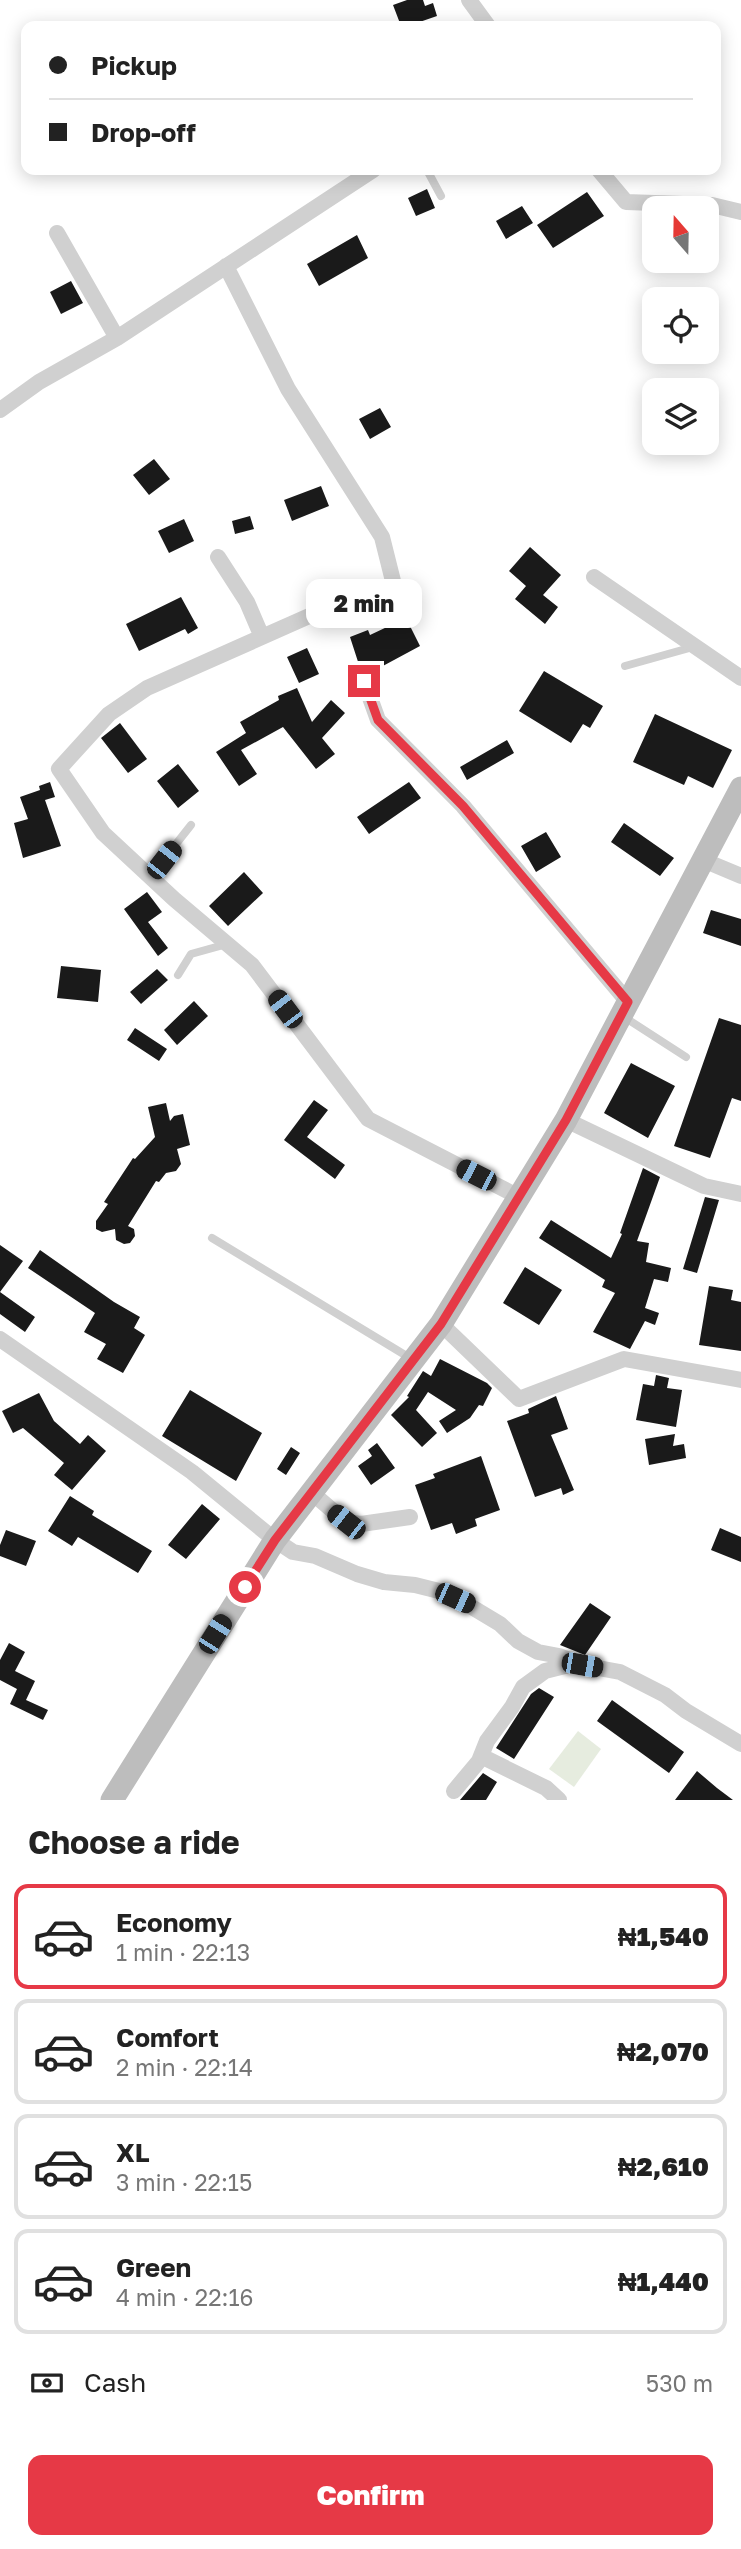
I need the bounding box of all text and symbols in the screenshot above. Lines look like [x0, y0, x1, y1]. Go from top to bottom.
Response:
text: Pickup [91, 50, 177, 81]
text: Drop-off [91, 117, 196, 148]
north arrow [642, 196, 719, 273]
map controls [642, 196, 719, 455]
button: locate [642, 287, 719, 364]
button: layers [642, 378, 719, 455]
callout: 2 min [306, 580, 422, 628]
text: 2 min [334, 589, 394, 617]
route end [348, 665, 380, 697]
car [143, 837, 186, 883]
car [264, 986, 307, 1032]
car [453, 1156, 500, 1194]
car [323, 1501, 370, 1543]
route start [229, 1571, 261, 1603]
car [432, 1580, 479, 1616]
car [195, 1611, 236, 1657]
car [560, 1651, 605, 1679]
text: Choose a ride [28, 1823, 240, 1861]
icon: car [32, 1905, 95, 1968]
text: Economy [116, 1907, 232, 1938]
text: ₦1,540 [618, 1921, 709, 1952]
text: 1 min · 22:13 [116, 1938, 250, 1966]
icon: car [32, 2020, 95, 2083]
text: Comfort [116, 2022, 219, 2053]
text: ₦2,070 [617, 2036, 709, 2067]
text: 2 min · 22:14 [116, 2053, 253, 2081]
icon: car [32, 2135, 95, 2198]
text: XL [116, 2137, 150, 2168]
text: ₦2,610 [618, 2151, 709, 2182]
text: 3 min · 22:15 [116, 2168, 252, 2196]
icon: car [32, 2250, 95, 2313]
text: Green [116, 2252, 191, 2283]
text: ₦1,440 [618, 2266, 709, 2297]
text: 4 min · 22:16 [116, 2283, 254, 2311]
icon: cash [28, 2364, 66, 2402]
text: Cash [84, 2367, 146, 2398]
text: 530 m [646, 2369, 713, 2397]
button: Confirm [28, 2455, 713, 2535]

